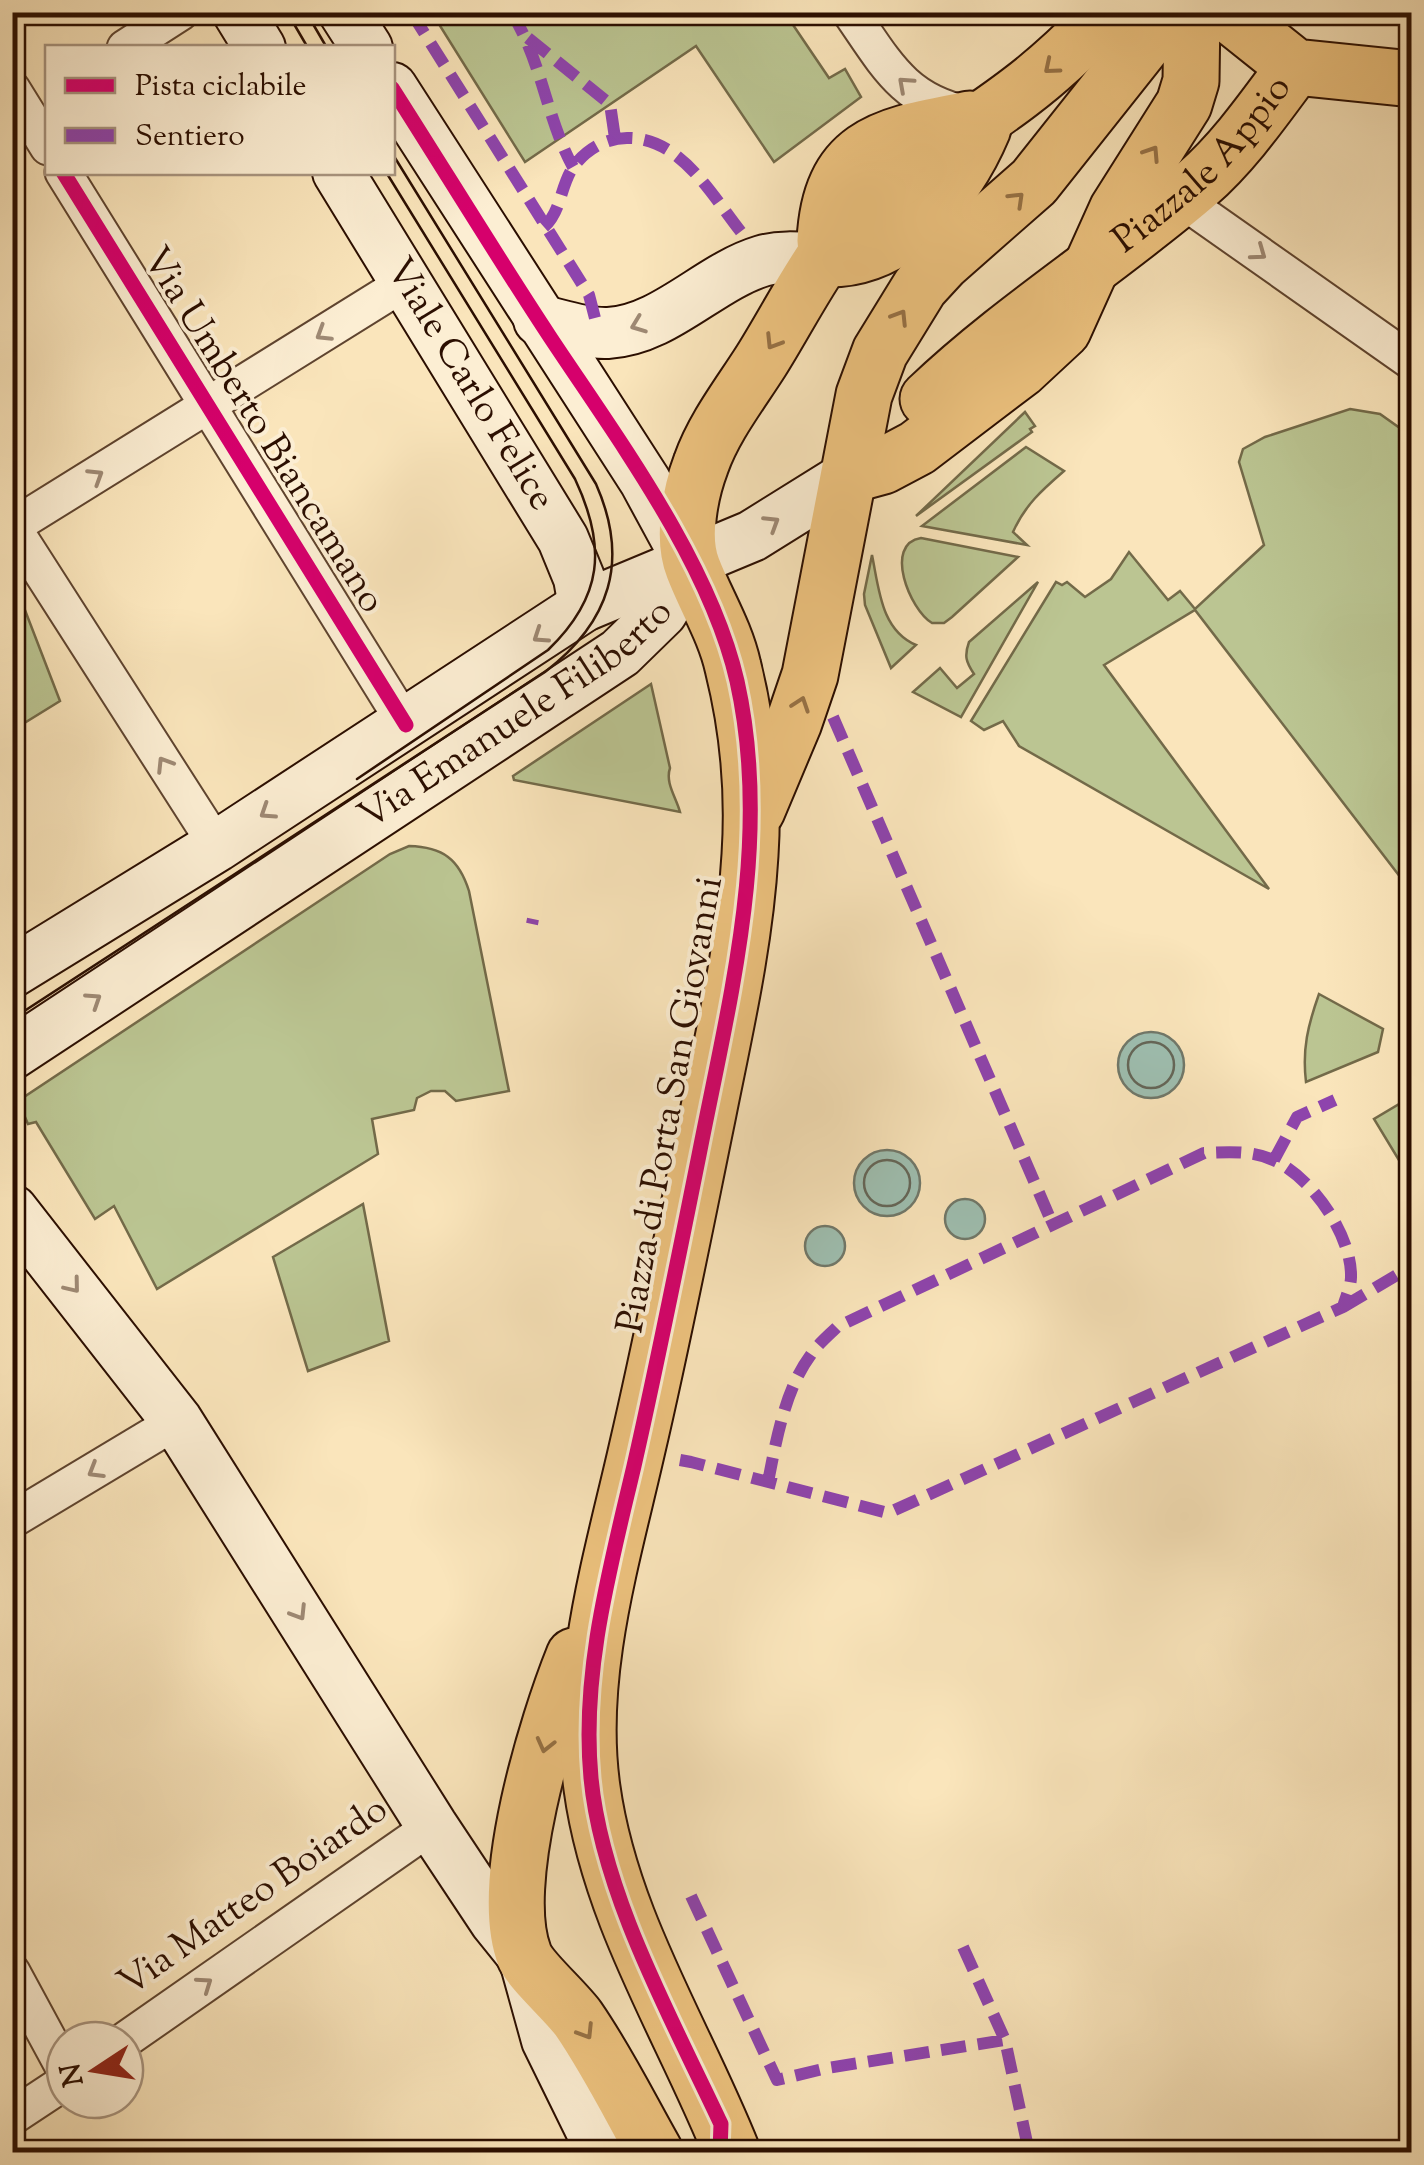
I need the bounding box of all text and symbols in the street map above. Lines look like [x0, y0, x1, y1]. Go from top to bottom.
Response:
legend [45, 45, 395, 175]
one-way arrow [1044, 55, 1062, 73]
street label: Piazzale Appio [1102, 65, 1306, 268]
text: Pista ciclabile [135, 66, 307, 109]
one-way arrow [898, 78, 917, 96]
text: Sentiero [135, 116, 245, 159]
one-way arrow [1139, 146, 1158, 164]
one-way arrow [1005, 193, 1023, 211]
street label: Via Umberto Biancamano [127, 238, 397, 624]
one-way arrow [1248, 241, 1266, 259]
street label: Viale Carlo Felice [371, 249, 567, 522]
one-way arrow [887, 310, 906, 328]
one-way arrow [630, 313, 648, 333]
one-way arrow [316, 322, 334, 341]
one-way arrow [766, 331, 785, 349]
one-way arrow [85, 469, 103, 488]
one-way arrow [761, 517, 779, 536]
street label: Via Emanuele Filiberto [349, 587, 686, 845]
one-way arrow [533, 624, 551, 642]
one-way arrow [789, 696, 809, 713]
one-way arrow [157, 757, 176, 775]
one-way arrow [260, 800, 278, 819]
street label: Piazza di Porta San Giovanni [605, 873, 739, 1337]
one-way arrow [83, 994, 101, 1013]
one-way arrow [61, 1275, 79, 1293]
one-way arrow [88, 1459, 106, 1478]
one-way arrow [287, 1602, 306, 1620]
one-way arrow [535, 1736, 556, 1753]
street label: Via Matteo Boiardo [108, 1785, 400, 2011]
one-way arrow [193, 1978, 212, 1996]
north arrow [45, 2020, 145, 2120]
one-way arrow [574, 2021, 593, 2039]
text: N [52, 2059, 95, 2090]

